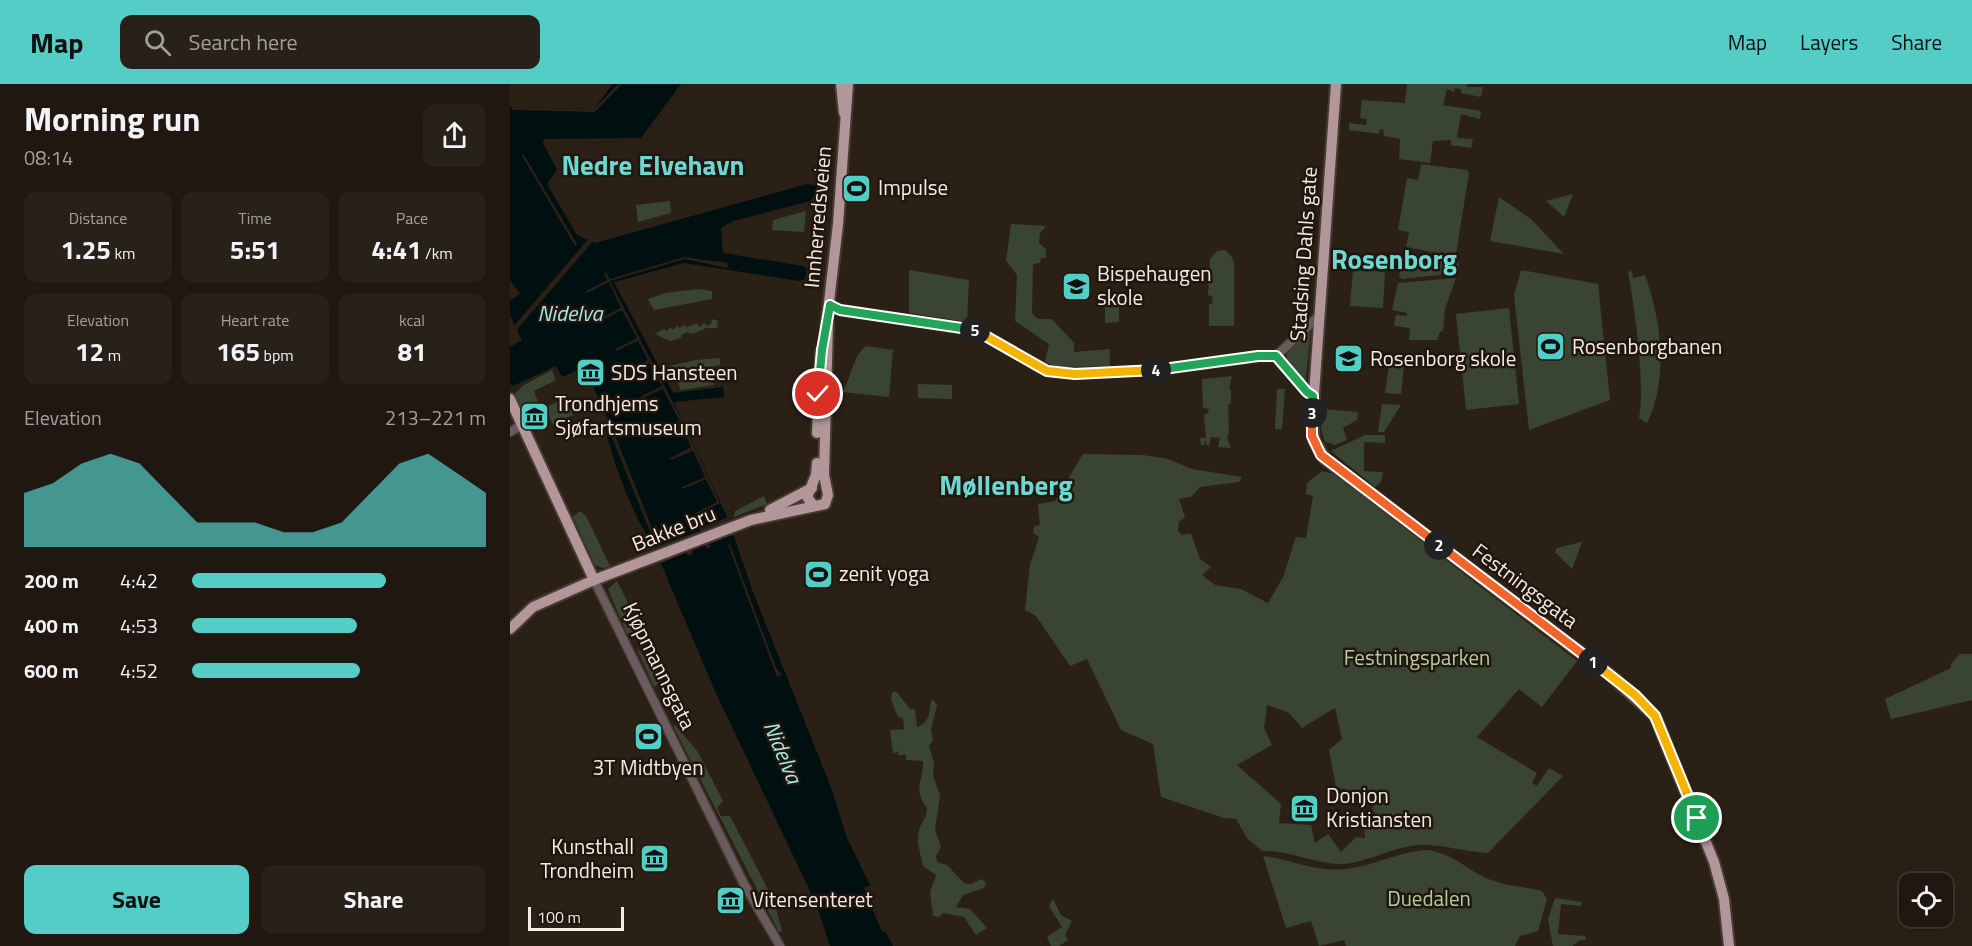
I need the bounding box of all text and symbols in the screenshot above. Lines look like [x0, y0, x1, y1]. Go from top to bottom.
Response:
search box [120, 15, 540, 69]
text: Map [30, 21, 84, 64]
text: Search here [189, 25, 298, 59]
icon: search [141, 26, 174, 59]
text: Map [1728, 26, 1767, 58]
text: Layers [1800, 26, 1858, 58]
text: Share [1891, 26, 1942, 58]
text: Morning run [24, 94, 201, 144]
button: share [423, 104, 486, 167]
text: 08:14 [24, 142, 73, 173]
district label: Nedre Elvehavn [561, 144, 745, 185]
street label: Innherredsveien [795, 145, 839, 289]
street label: Stadsing Dahls gate [1281, 165, 1325, 342]
place label: Impulse [878, 171, 948, 203]
sports icon: Impulse [841, 172, 873, 204]
text: Distance [69, 206, 127, 230]
text: Time [238, 206, 272, 230]
text: Pace [396, 206, 428, 230]
text: 1.25 [61, 230, 111, 269]
text: 5:51 [230, 230, 280, 269]
text: 4:41 [371, 230, 422, 269]
district label: Rosenborg [1331, 238, 1457, 279]
text: km [111, 241, 135, 265]
text: /km [422, 241, 453, 265]
place label: Bispehaugen skole [1097, 257, 1212, 313]
school or university icon: Bispehaugen skole [1060, 270, 1092, 302]
water label: Nidelva [537, 296, 605, 330]
text: Elevation [67, 308, 129, 332]
text: Heart rate [221, 308, 289, 332]
text: kcal [399, 308, 425, 332]
pin: 5 [960, 315, 990, 345]
text: 5 [971, 318, 979, 342]
place label: Rosenborgbanen [1572, 330, 1722, 362]
sports icon: Rosenborgbanen [1535, 331, 1567, 363]
text: 12 [75, 332, 104, 371]
text: 165 [216, 332, 260, 371]
text: 81 [397, 332, 427, 371]
place label: Rosenborg skole [1370, 342, 1516, 374]
text: m [104, 343, 121, 367]
text: bpm [260, 343, 294, 367]
school or university icon: Rosenborg skole [1333, 343, 1365, 375]
pin: 4 [1141, 355, 1171, 385]
place label: SDS Hansteen [611, 356, 738, 388]
museum icon: SDS Hansteen [574, 357, 606, 389]
text: 4 [1152, 358, 1160, 382]
pin [792, 368, 843, 419]
icon: check [801, 377, 834, 410]
place label: Trondhjems Sjøfartsmuseum [555, 387, 702, 443]
pin: 3 [1297, 398, 1327, 428]
museum icon: Trondhjems Sjøfartsmuseum [518, 400, 550, 432]
text: 3 [1308, 401, 1316, 425]
text: Elevation [24, 402, 102, 433]
text: 213–221 m [385, 402, 486, 433]
district label: Møllenberg [939, 464, 1073, 505]
street label: Bakke bru [627, 497, 720, 559]
pin: 2 [1424, 530, 1454, 560]
text: 2 [1435, 533, 1443, 557]
street label: Festningsgata [1466, 535, 1586, 636]
place label: zenit yoga [839, 557, 930, 589]
sports icon: zenit yoga [802, 558, 834, 590]
text: 200 m [24, 565, 79, 596]
text: 4:42 [120, 565, 158, 596]
street label: Kjøpmannsgata [615, 596, 705, 735]
text: 400 m [24, 610, 79, 641]
text: 4:53 [120, 610, 158, 641]
park label: Festningsparken [1344, 641, 1490, 673]
pin: 1 [1578, 647, 1608, 677]
text: 1 [1589, 650, 1597, 674]
text: 600 m [24, 655, 79, 686]
text: 4:52 [120, 655, 158, 686]
water label: Nidelva [755, 715, 812, 790]
sports icon: 3T Midtbyen [632, 721, 664, 753]
place label: 3T Midtbyen [593, 751, 703, 783]
place label: Donjon Kristiansten [1326, 779, 1432, 835]
museum icon: Donjon Kristiansten [1289, 792, 1321, 824]
pin [1671, 792, 1722, 843]
icon: arrive [1680, 801, 1713, 834]
place label: Kunsthall Trondheim [540, 830, 634, 886]
museum icon: Kunsthall Trondheim [639, 843, 671, 875]
button: Save [24, 865, 249, 934]
button: Share [261, 865, 486, 934]
map controls [1899, 873, 1953, 927]
button: locate [1899, 873, 1953, 927]
park label: Duedalen [1387, 882, 1471, 914]
place label: Vitensenteret [752, 883, 873, 915]
museum icon: Vitensenteret [715, 884, 747, 916]
scale bar [528, 904, 624, 932]
text: 100 m [537, 905, 581, 929]

